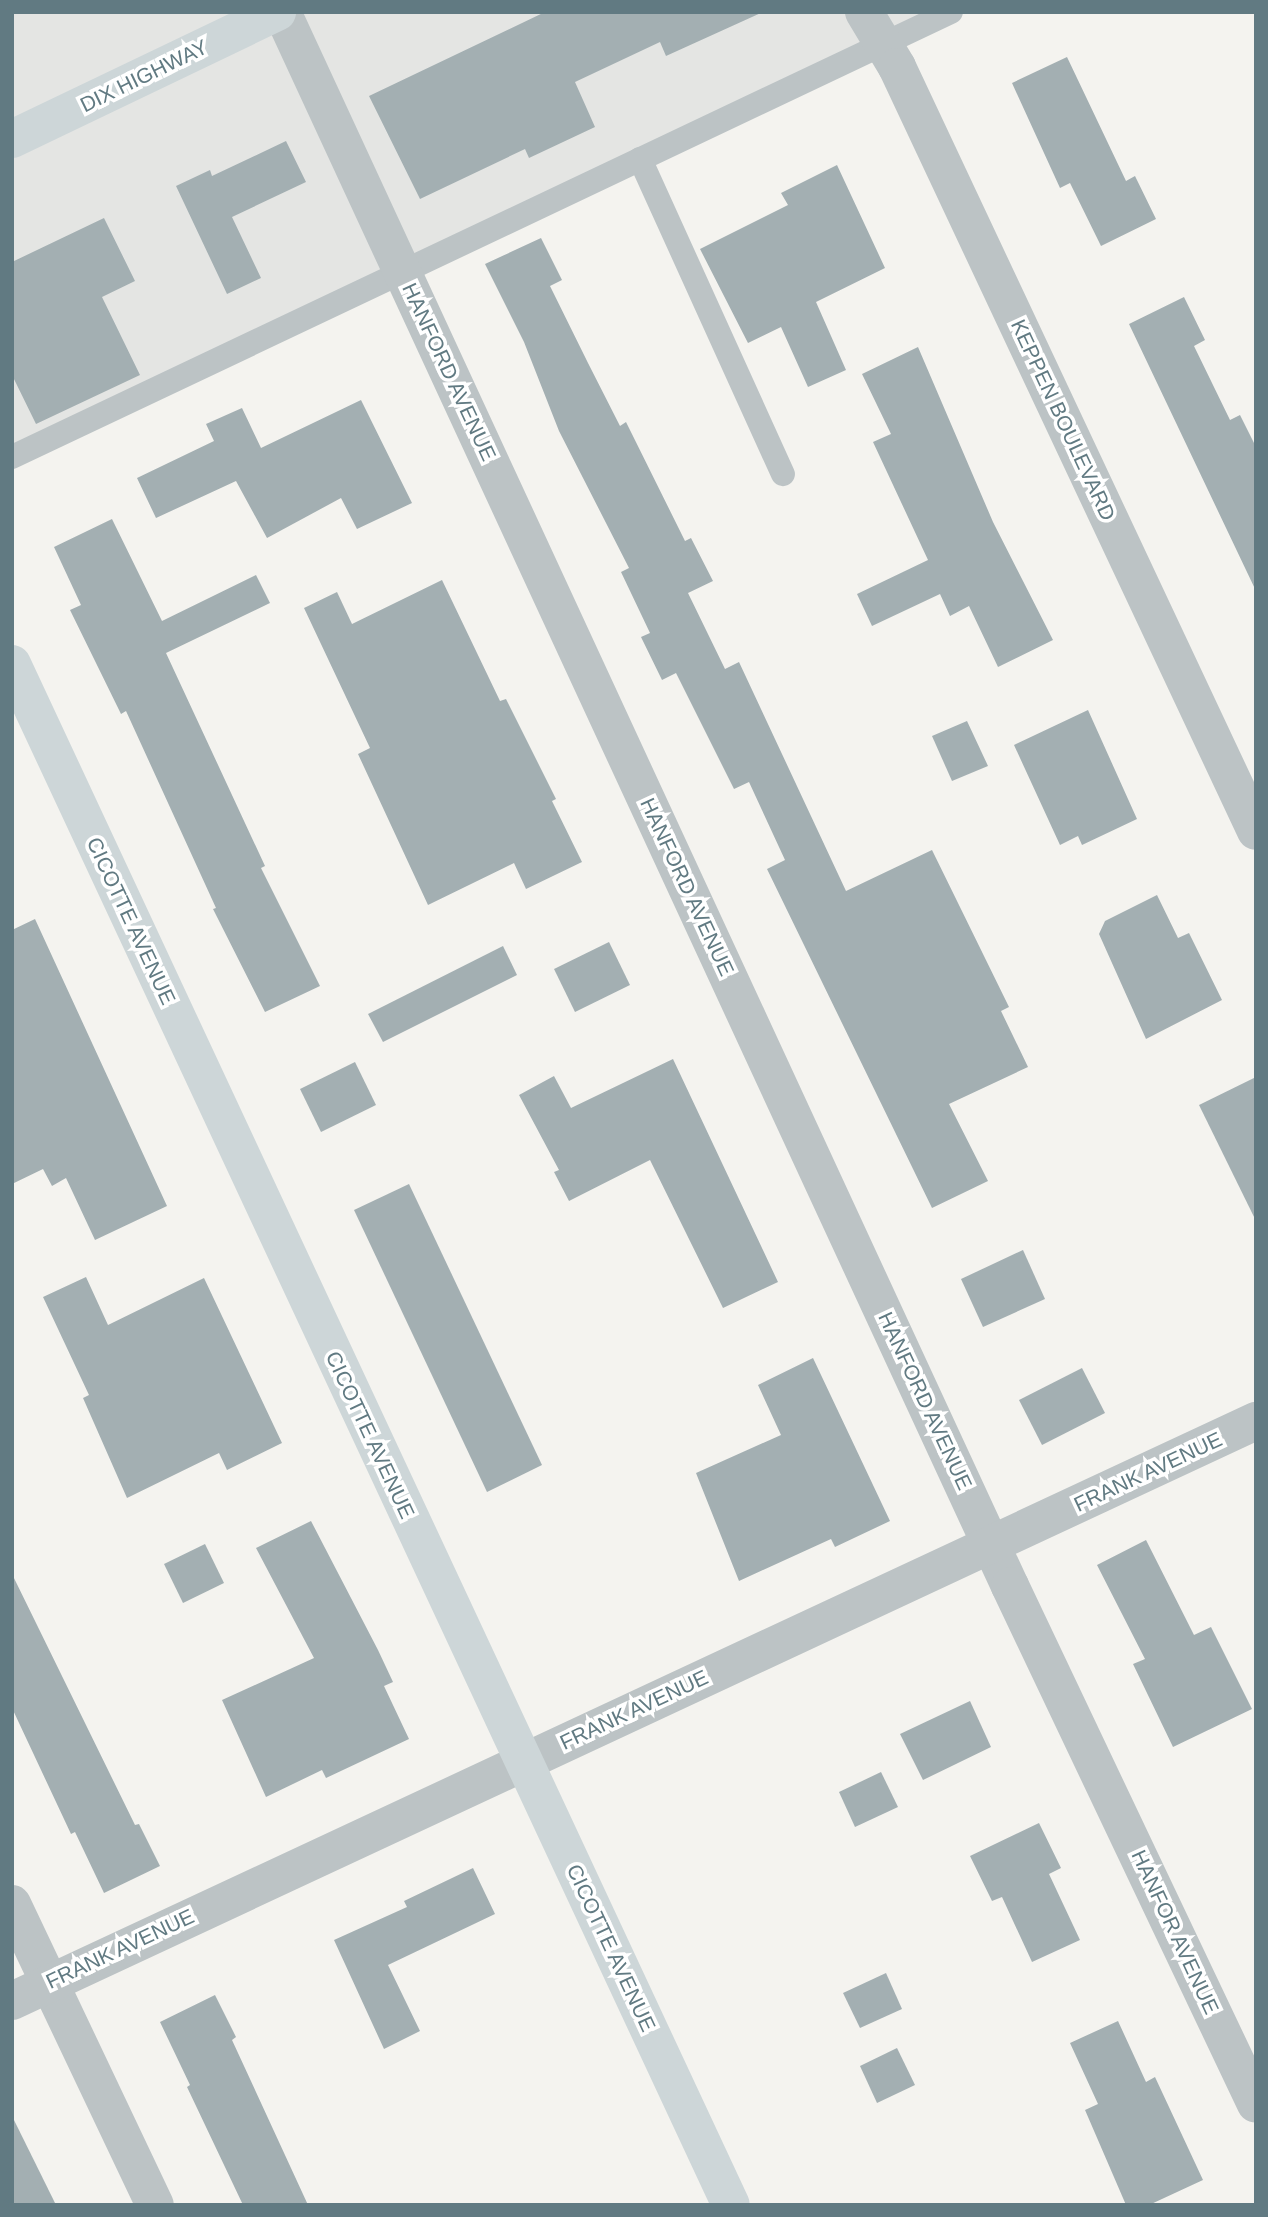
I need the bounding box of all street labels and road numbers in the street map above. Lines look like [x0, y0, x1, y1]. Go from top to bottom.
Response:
street label: DIX HIGHWAY [76, 34, 212, 118]
street label: HANFORD AVENUE [396, 279, 502, 465]
street label: KEPPEN BOULEVARD [1005, 315, 1121, 525]
street label: HANFORD AVENUE [634, 794, 740, 980]
street label: CICOTTE AVENUE [81, 833, 181, 1009]
street label: HANFORD AVENUE [872, 1308, 978, 1494]
street label: CICOTTE AVENUE [320, 1347, 420, 1523]
street label: FRANK AVENUE [1069, 1426, 1227, 1518]
street label: FRANK AVENUE [555, 1664, 713, 1756]
street label: HANFOR AVENUE [1126, 1845, 1224, 2019]
street label: CICOTTE AVENUE [561, 1860, 661, 2036]
street label: FRANK AVENUE [41, 1903, 199, 1995]

